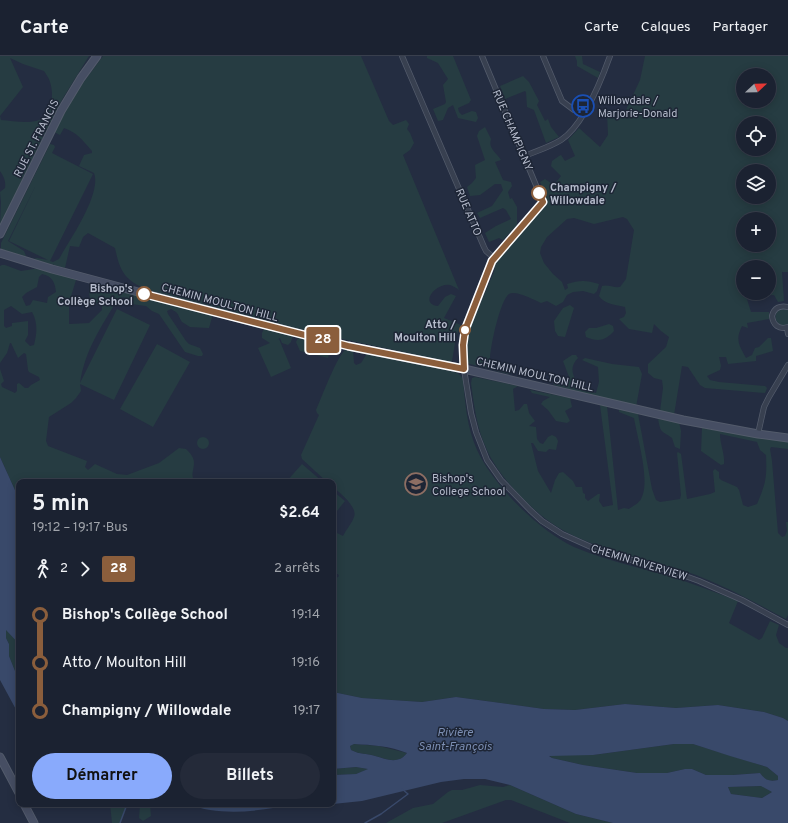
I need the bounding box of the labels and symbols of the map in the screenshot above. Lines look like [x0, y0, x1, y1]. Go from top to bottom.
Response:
north arrow [736, 68, 776, 108]
street label: RUE CHAMPIGNY [489, 88, 535, 173]
bus stop icon: Willowdale / Marjorie-Donald [570, 93, 596, 119]
place label: Willowdale / Marjorie-Donald [598, 94, 677, 121]
street label: RUE ST. FRANCIS [11, 97, 63, 180]
place label: Champigny / Willowdale [550, 181, 617, 208]
marker: Champigny / Willowdale [531, 185, 547, 201]
street label: RUE ATTO [452, 187, 484, 238]
street label: CHEMIN MOULTON HILL [160, 281, 280, 325]
place label: Bishop's Collège School [57, 282, 133, 309]
marker: Bishop's Collège School [136, 286, 152, 302]
place label: Atto / Moulton Hill [394, 318, 456, 345]
marker: Atto / Moulton Hill [459, 324, 471, 336]
line badge: 28 [305, 327, 341, 353]
street label: CHEMIN MOULTON HILL [475, 355, 595, 395]
school or university icon: Bishop's College School [403, 471, 429, 497]
place label: Bishop's College School [432, 472, 505, 499]
street label: CHEMIN RIVERVIEW [589, 542, 689, 584]
water label: Rivière Saint-François [418, 725, 492, 755]

